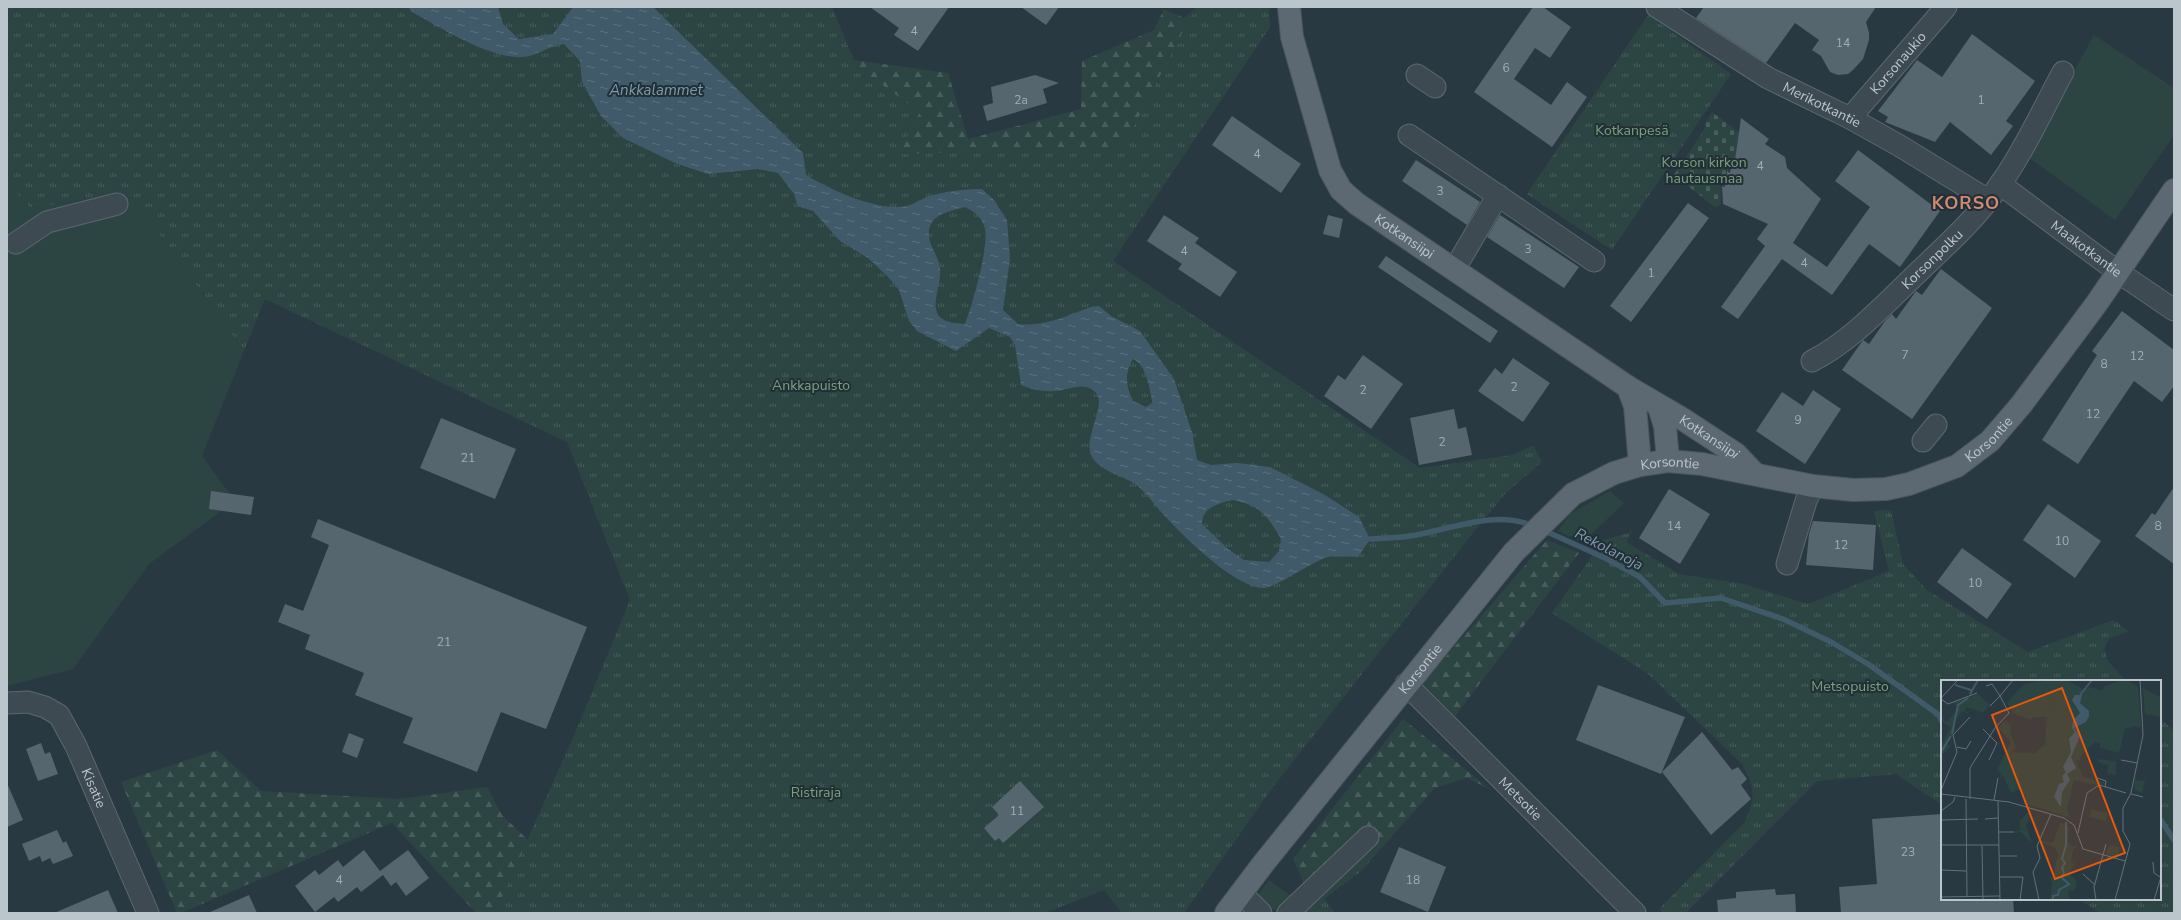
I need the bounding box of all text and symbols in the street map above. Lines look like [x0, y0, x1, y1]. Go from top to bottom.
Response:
house number: 4 [910, 23, 918, 39]
street label: Korsonaukio [1866, 28, 1931, 99]
house number: 14 [1836, 35, 1850, 51]
house number: 6 [1502, 60, 1510, 76]
street label: Merikotkantie [1780, 78, 1864, 132]
water label: Ankkalammet [608, 80, 704, 100]
house number: 2a [1014, 92, 1028, 108]
house number: 1 [1977, 92, 1985, 108]
park label: Kotkanpesä [1595, 121, 1669, 140]
house number: 4 [1253, 146, 1261, 162]
park label: Korson kirkon hautausmaa [1661, 153, 1747, 188]
house number: 4 [1756, 158, 1764, 174]
house number: 3 [1436, 183, 1444, 199]
district label: KORSO [1932, 191, 2000, 215]
street label: Kotkansiipi [1371, 210, 1438, 264]
street label: Maakotkantie [2047, 216, 2126, 282]
street label: Korsonpolku [1897, 225, 1967, 293]
house number: 3 [1524, 241, 1532, 257]
house number: 4 [1180, 243, 1188, 259]
house number: 4 [1800, 255, 1808, 271]
house number: 1 [1647, 265, 1655, 281]
house number: 7 [1901, 347, 1909, 363]
house number: 12 [2130, 348, 2144, 364]
house number: 8 [2100, 356, 2108, 372]
park label: Ankkapuisto [772, 376, 850, 395]
house number: 2 [1510, 379, 1518, 395]
house number: 2 [1359, 382, 1367, 398]
house number: 12 [2086, 406, 2100, 422]
street label: Kotkansiipi [1675, 410, 1744, 463]
house number: 9 [1794, 412, 1802, 428]
street label: Korsontie [1961, 412, 2017, 467]
house number: 2 [1438, 434, 1446, 450]
house number: 21 [461, 450, 475, 466]
street label: Korsontie [1639, 452, 1700, 475]
house number: 14 [1667, 518, 1681, 534]
house number: 8 [2154, 518, 2162, 534]
water label: Rekolanoja [1571, 523, 1647, 575]
house number: 10 [2055, 533, 2069, 549]
house number: 12 [1834, 537, 1848, 553]
house number: 10 [1968, 575, 1982, 591]
house number: 21 [437, 634, 451, 650]
street label: Korsontie [1394, 640, 1447, 698]
park label: Metsopuisto [1811, 677, 1889, 696]
inset map [1941, 680, 2161, 900]
street label: Kisatie [77, 765, 111, 811]
street label: Metsotie [1494, 773, 1546, 825]
park label: Ristiraja [791, 783, 841, 802]
house number: 11 [1010, 803, 1024, 819]
house number: 23 [1901, 844, 1915, 860]
house number: 4 [335, 872, 343, 888]
house number: 18 [1406, 872, 1420, 888]

